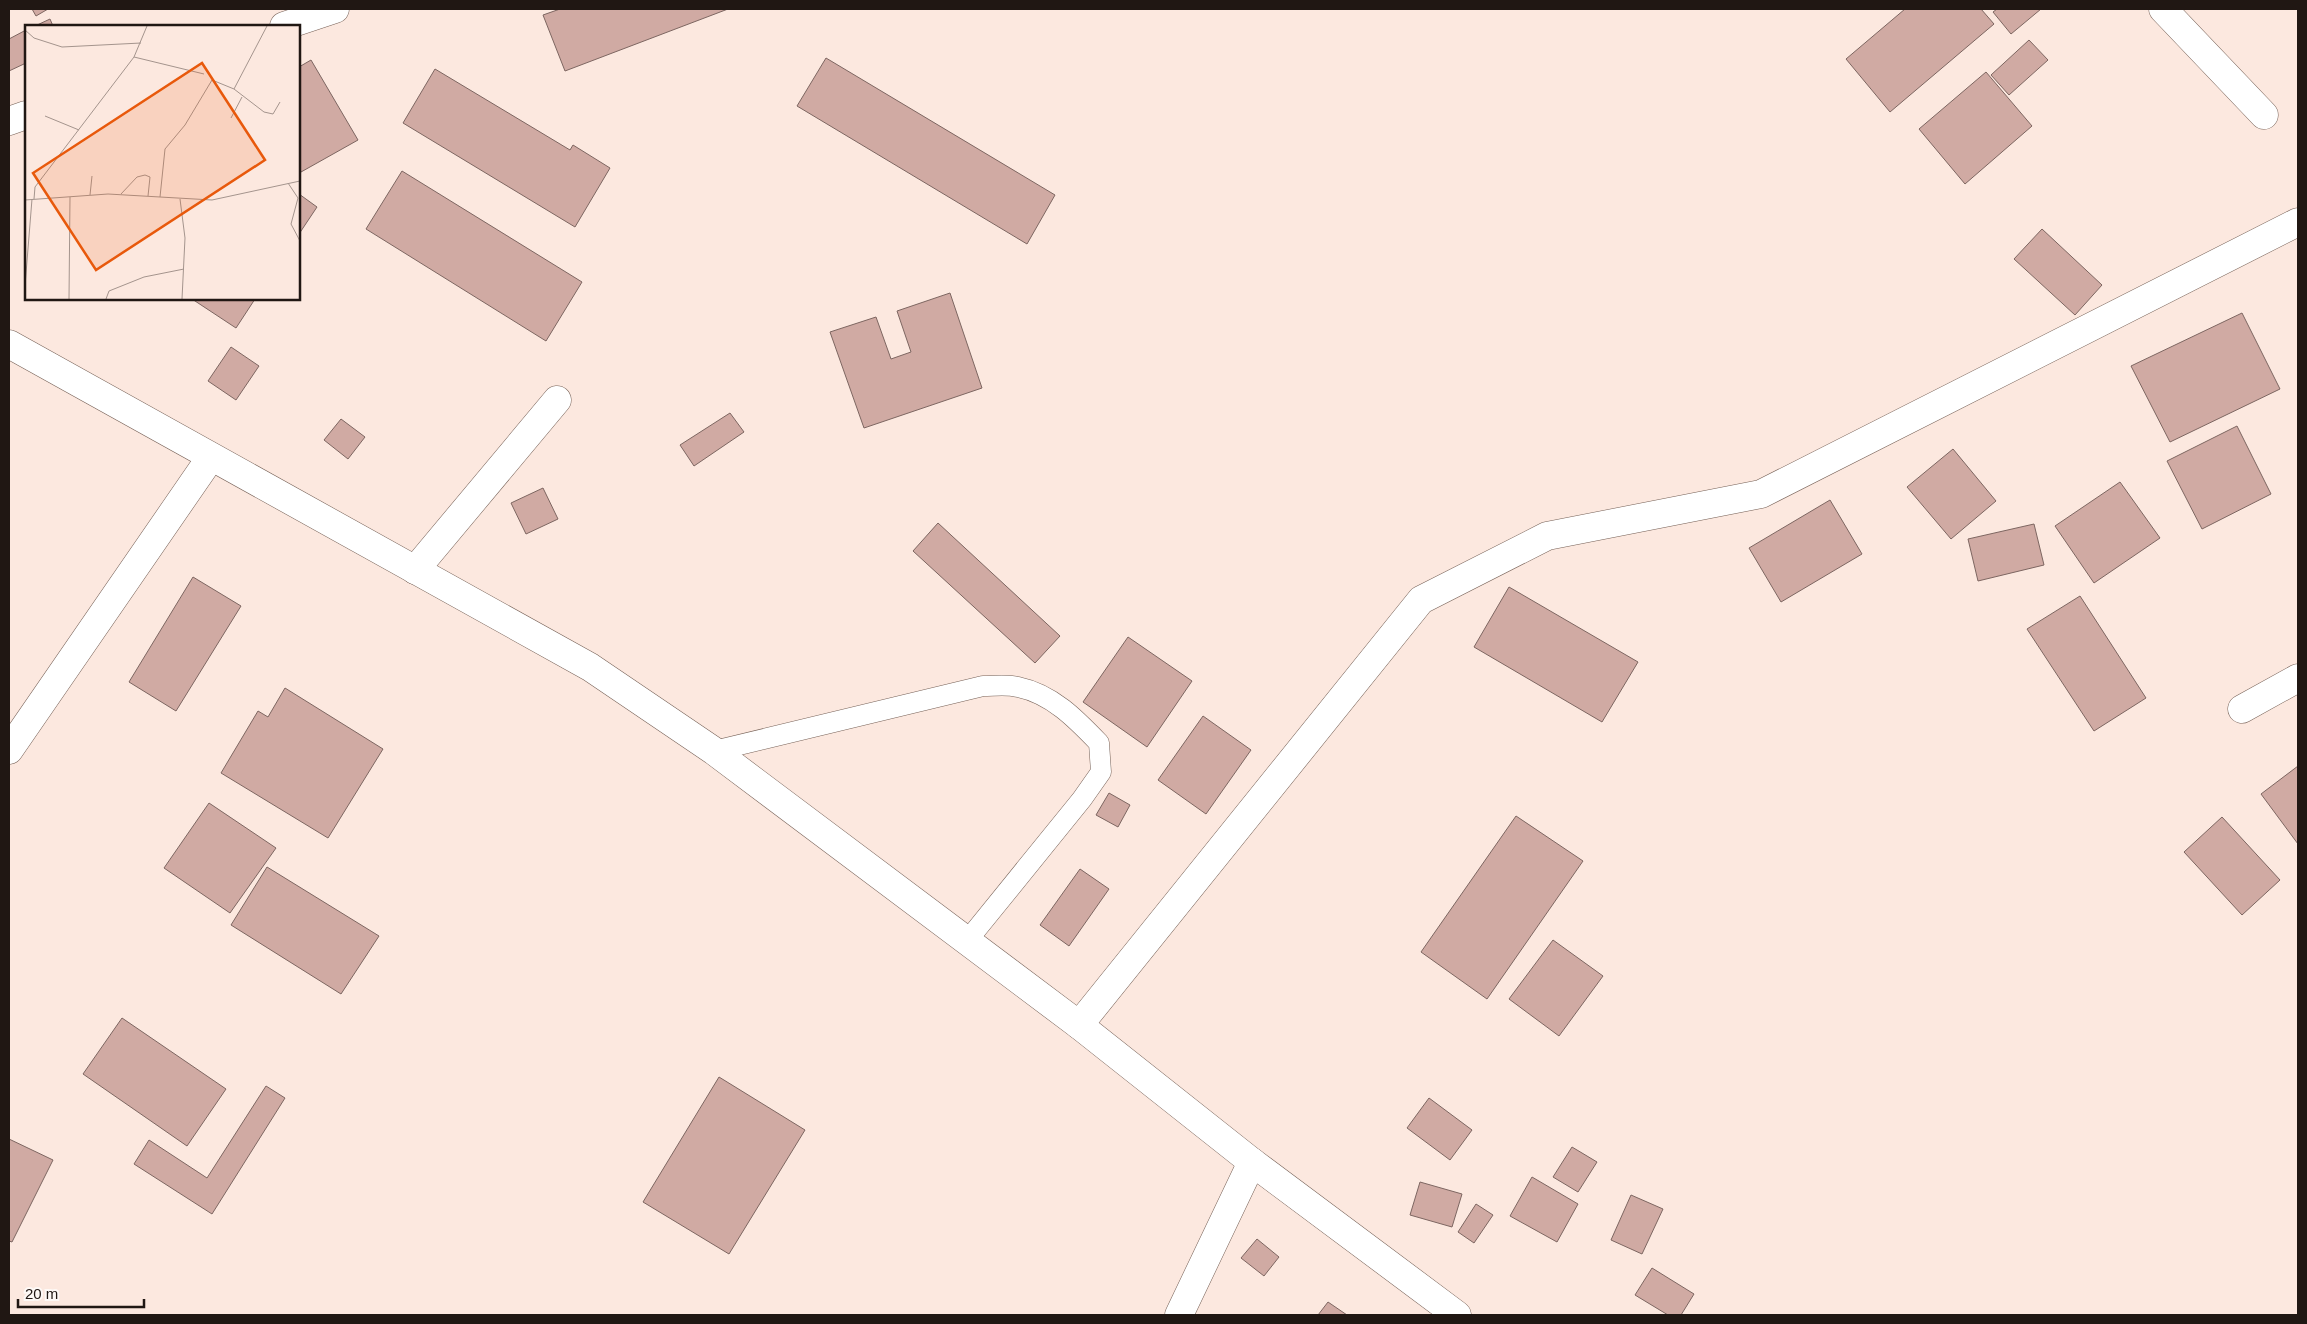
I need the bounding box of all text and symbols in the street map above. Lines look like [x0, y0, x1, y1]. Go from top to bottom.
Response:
inset map [25, 25, 300, 300]
scale bar [18, 1276, 144, 1308]
text: 20 m [25, 1285, 58, 1302]

